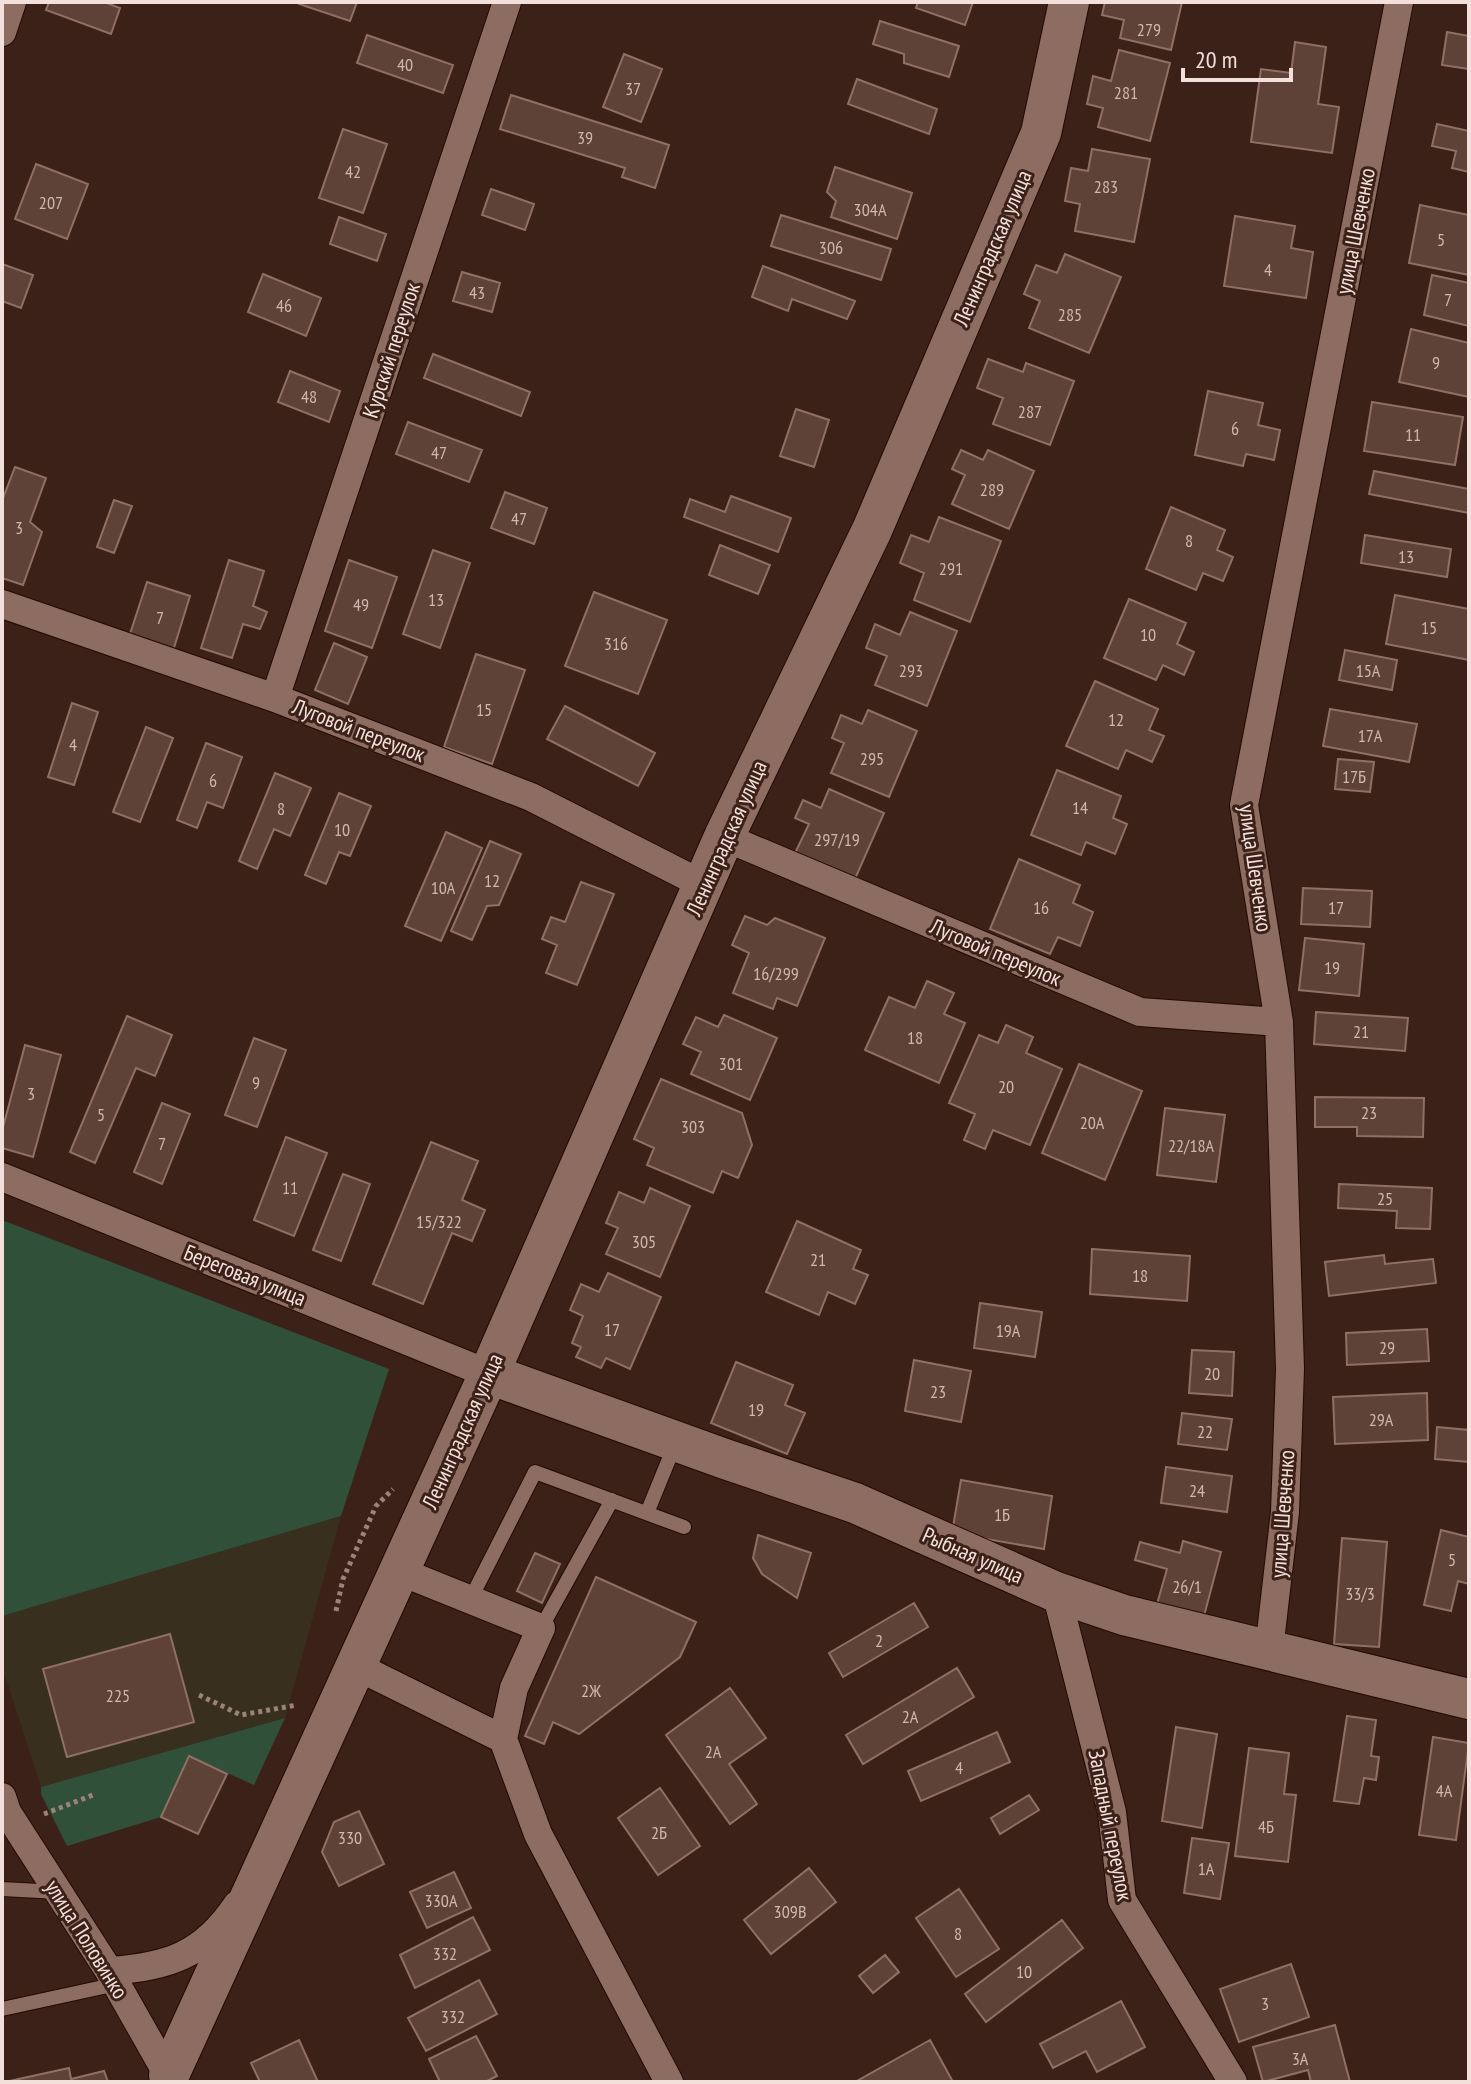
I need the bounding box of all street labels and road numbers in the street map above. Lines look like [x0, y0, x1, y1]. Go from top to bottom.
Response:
street label: улица Шевченко [1329, 165, 1381, 297]
street label: Ленинградская улица [946, 166, 1037, 331]
street label: Курский переулок [356, 278, 426, 421]
street label: Луговой переулок [288, 692, 430, 768]
street label: Ленинградская улица [679, 756, 773, 921]
street label: улица Шевченко [1233, 803, 1279, 933]
street label: Луговой переулок [925, 911, 1066, 992]
street label: Береговая улица [180, 1238, 310, 1312]
street label: Ленинградская улица [415, 1349, 509, 1514]
street label: улица Шевченко [1264, 1449, 1300, 1579]
street label: Рыбная улица [918, 1520, 1028, 1590]
street label: Западный переулок [1083, 1747, 1140, 1904]
street label: улица Половинко [39, 1874, 135, 2004]

